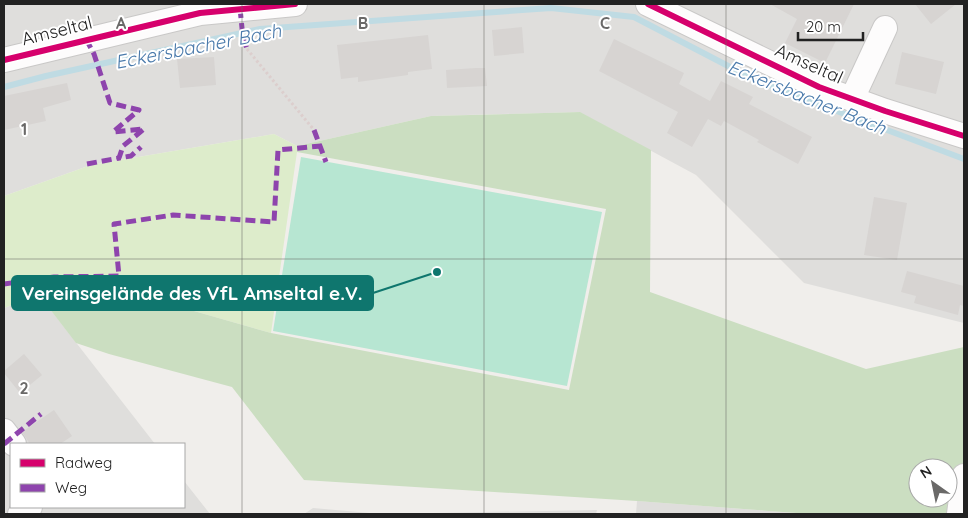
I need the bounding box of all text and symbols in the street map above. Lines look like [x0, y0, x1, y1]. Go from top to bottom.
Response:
scale bar [798, 10, 863, 42]
street label: Amseltal [19, 11, 95, 50]
text: A [116, 13, 127, 33]
text: B [358, 13, 368, 33]
text: C [600, 13, 610, 33]
text: 20 m [806, 17, 841, 36]
water label: Eckersbacher Bach [113, 18, 284, 74]
street label: Amseltal [772, 38, 847, 89]
water label: Eckersbacher Bach [724, 54, 891, 140]
text: 1 [21, 119, 27, 139]
callout: Vereinsgelände des VfL Amseltal e.V. [12, 276, 373, 310]
text: Vereinsgelände des VfL Amseltal e.V. [21, 281, 363, 305]
text: 2 [19, 378, 29, 398]
legend [10, 443, 185, 508]
text: Radweg [55, 453, 112, 472]
north arrow [908, 458, 958, 508]
text: N [917, 462, 935, 482]
text: Weg [55, 478, 87, 497]

